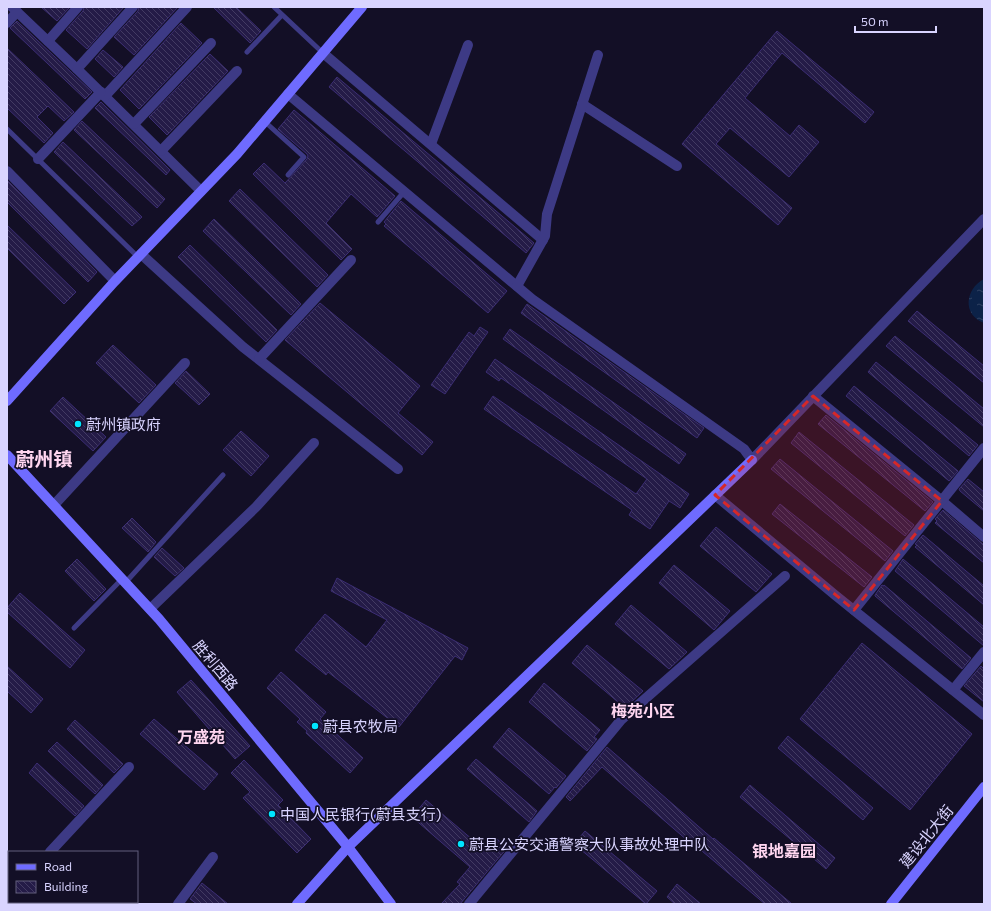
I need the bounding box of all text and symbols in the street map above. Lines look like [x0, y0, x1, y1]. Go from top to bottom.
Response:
scale bar [855, 8, 936, 34]
text: 50 m [861, 14, 889, 28]
place label: 蔚州镇政府 [86, 415, 161, 433]
marker: 蔚州镇政府 [73, 419, 83, 429]
district label: 蔚州镇 [15, 447, 73, 470]
street label: 胜利西路 [190, 636, 242, 694]
district label: 梅苑小区 [611, 701, 675, 720]
place label: 蔚县农牧局 [323, 717, 398, 735]
marker: 蔚县农牧局 [310, 721, 320, 731]
district label: 万盛苑 [177, 727, 225, 746]
street label: 建设北大街 [895, 801, 957, 871]
place label: 中国人民银行(蔚县支行) [280, 805, 442, 823]
marker: 中国人民银行(蔚县支行) [267, 809, 277, 819]
place label: 蔚县公安交通警察大队事故处理中队 [469, 835, 709, 853]
marker: 蔚县公安交通警察大队事故处理中队 [456, 839, 466, 849]
district label: 银地嘉园 [752, 841, 816, 860]
legend [8, 851, 138, 903]
text: Road [44, 859, 72, 873]
text: Building [44, 879, 88, 893]

